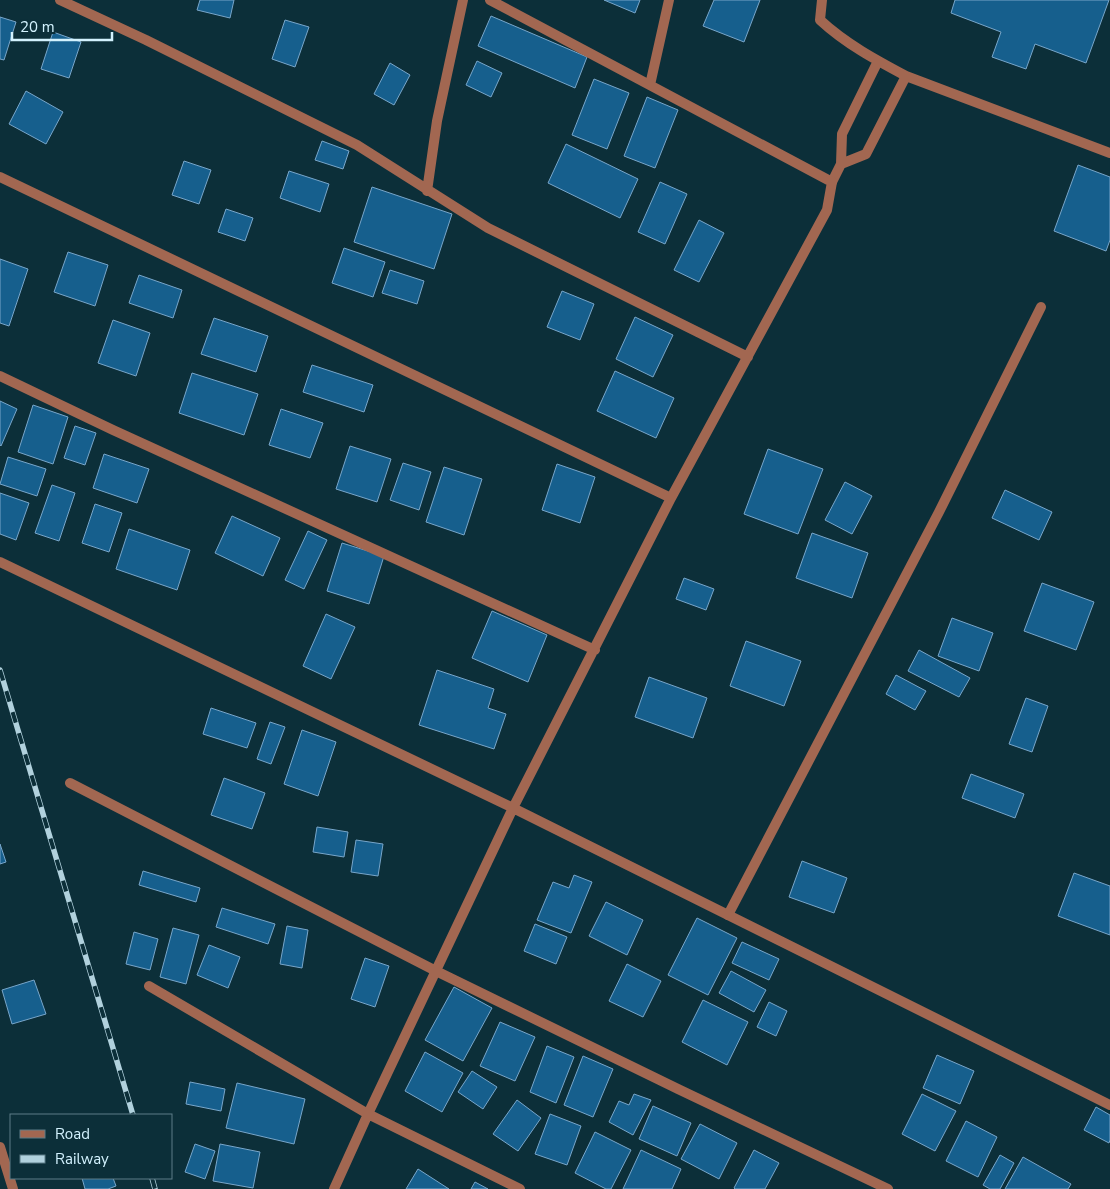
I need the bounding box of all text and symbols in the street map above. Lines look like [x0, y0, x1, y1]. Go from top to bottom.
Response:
scale bar [12, 10, 112, 42]
text: 20 m [20, 17, 55, 37]
legend [10, 1114, 172, 1179]
text: Road [55, 1124, 90, 1144]
text: Railway [55, 1149, 109, 1169]

